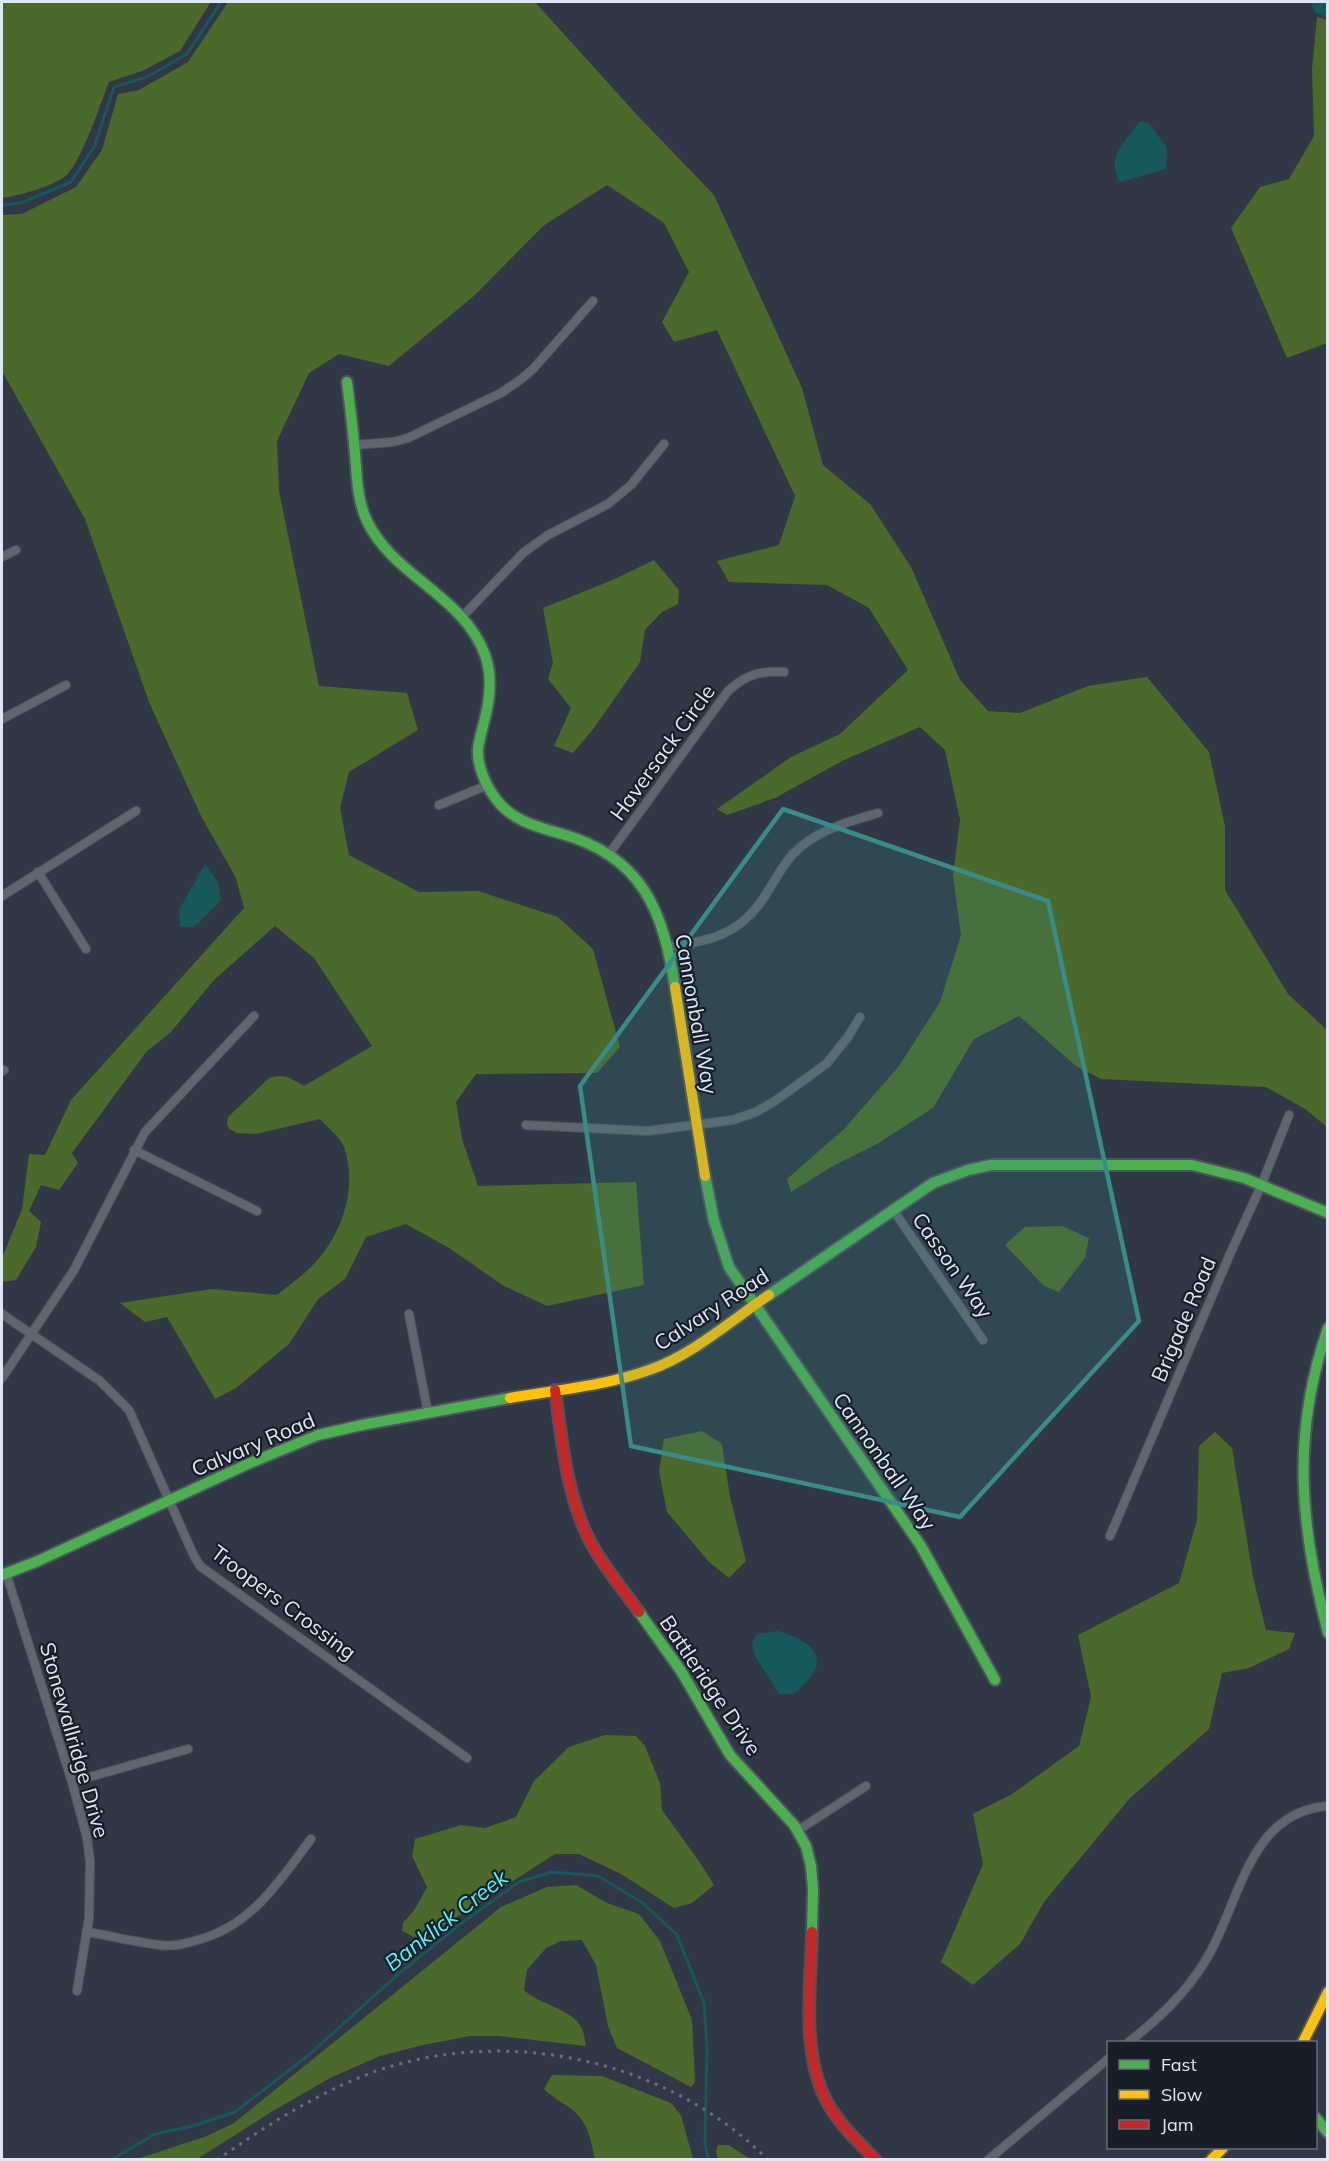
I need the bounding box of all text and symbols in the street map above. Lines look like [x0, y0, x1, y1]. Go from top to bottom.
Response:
street label: Haversack Circle [604, 679, 720, 825]
street label: Cannonball Way [670, 932, 724, 1096]
street label: Casson Way [907, 1207, 999, 1323]
street label: Brigade Road [1145, 1253, 1221, 1385]
street label: Calvary Road [649, 1262, 773, 1356]
street label: Cannonball Way [828, 1387, 942, 1535]
street label: Calvary Road [187, 1406, 319, 1482]
street label: Troopers Crossing [206, 1539, 362, 1665]
street label: Battleridge Drive [655, 1610, 767, 1760]
street label: Stonewallridge Drive [35, 1639, 115, 1841]
water label: Banklick Creek [379, 1863, 514, 1977]
legend [1107, 2041, 1317, 2149]
text: Fast [1161, 2053, 1197, 2076]
text: Slow [1161, 2083, 1203, 2106]
text: Jam [1161, 2113, 1194, 2136]

